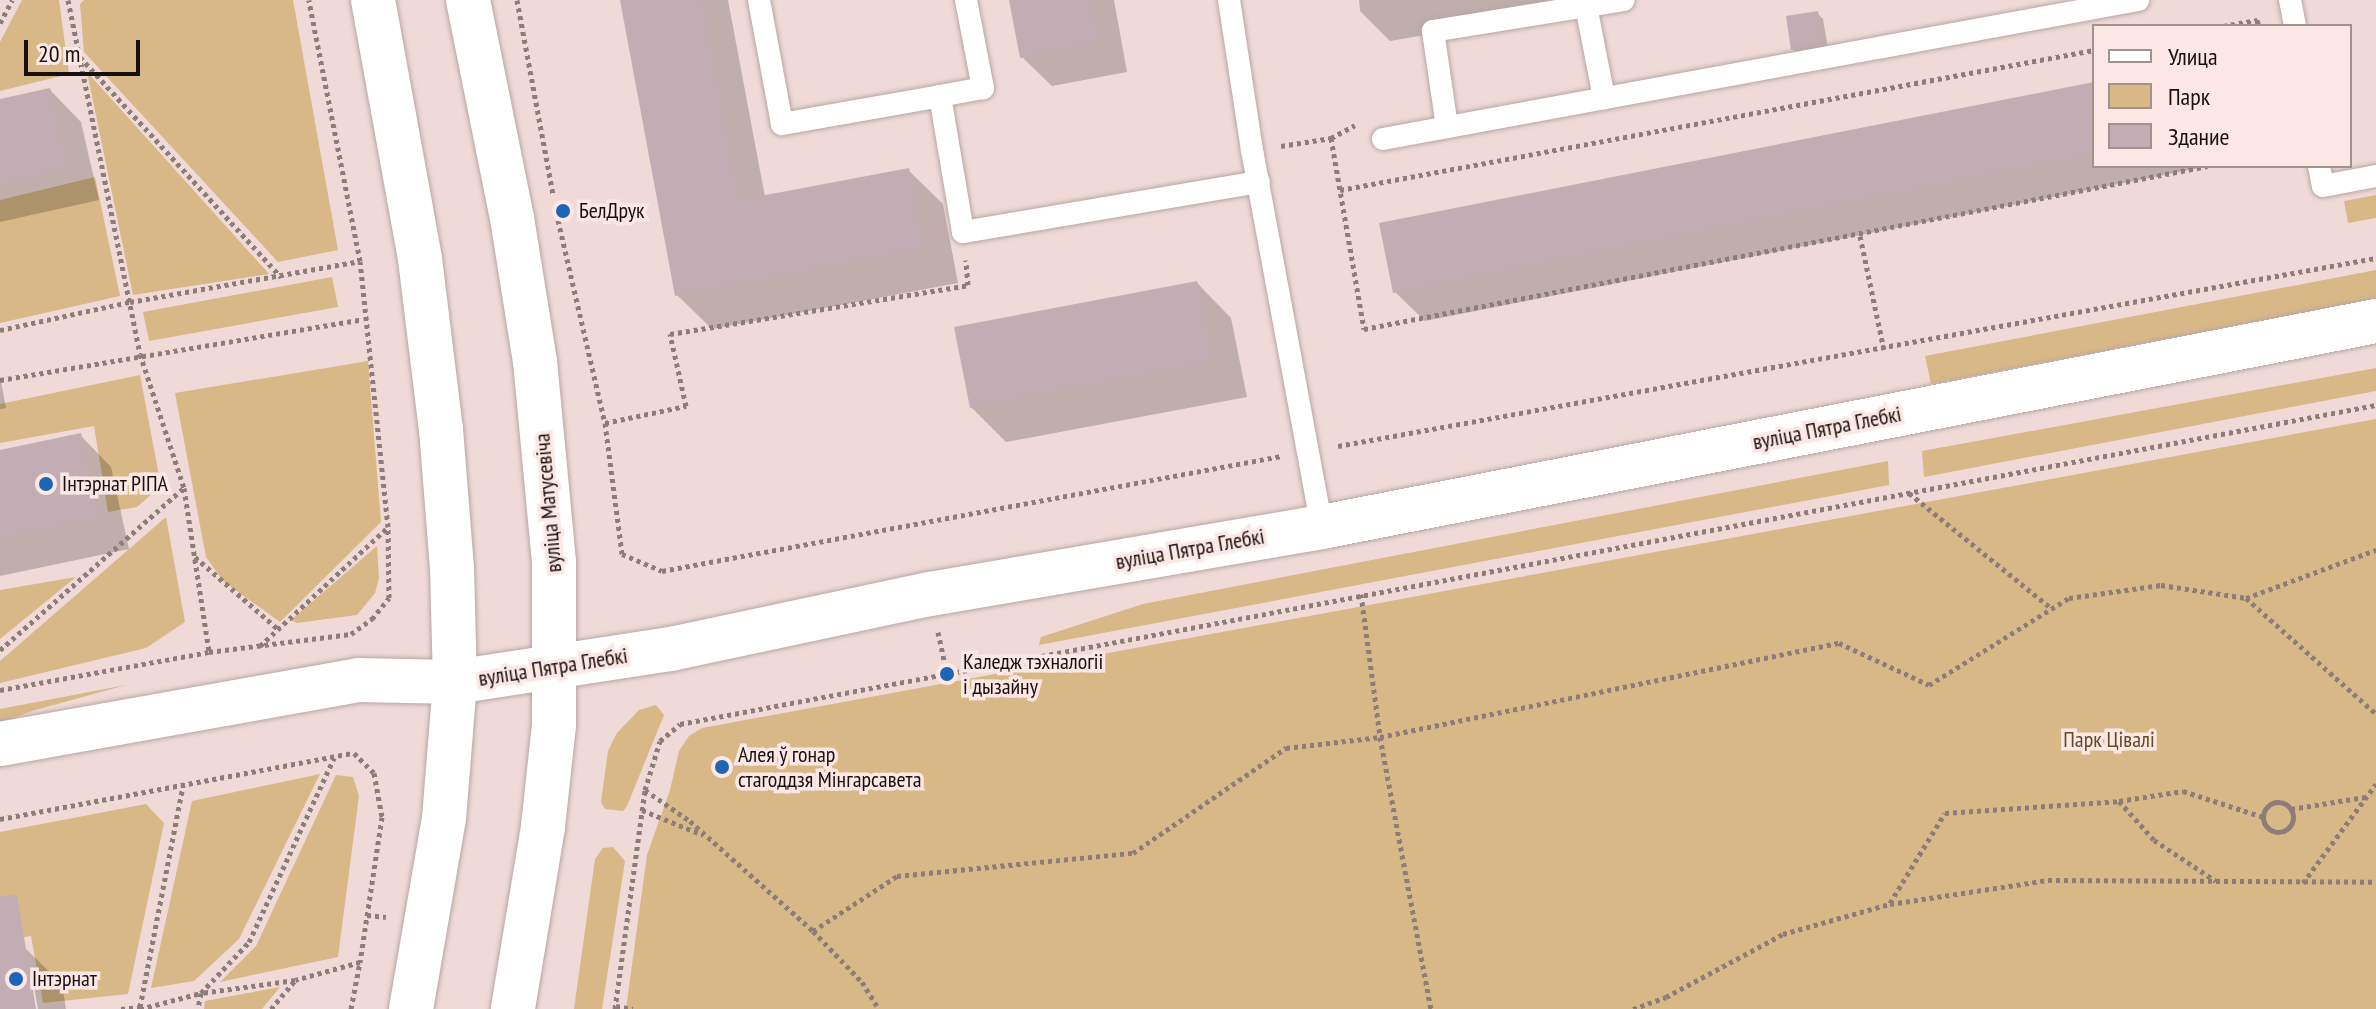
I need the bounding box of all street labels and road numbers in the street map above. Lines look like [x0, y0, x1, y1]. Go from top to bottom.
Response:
street label: вуліца Пятра Глебкі [1750, 401, 1904, 455]
street label: вуліца Матусевіча [529, 432, 567, 574]
street label: вуліца Пятра Глебкі [1113, 523, 1267, 575]
street label: вуліца Пятра Глебкі [476, 642, 630, 692]

